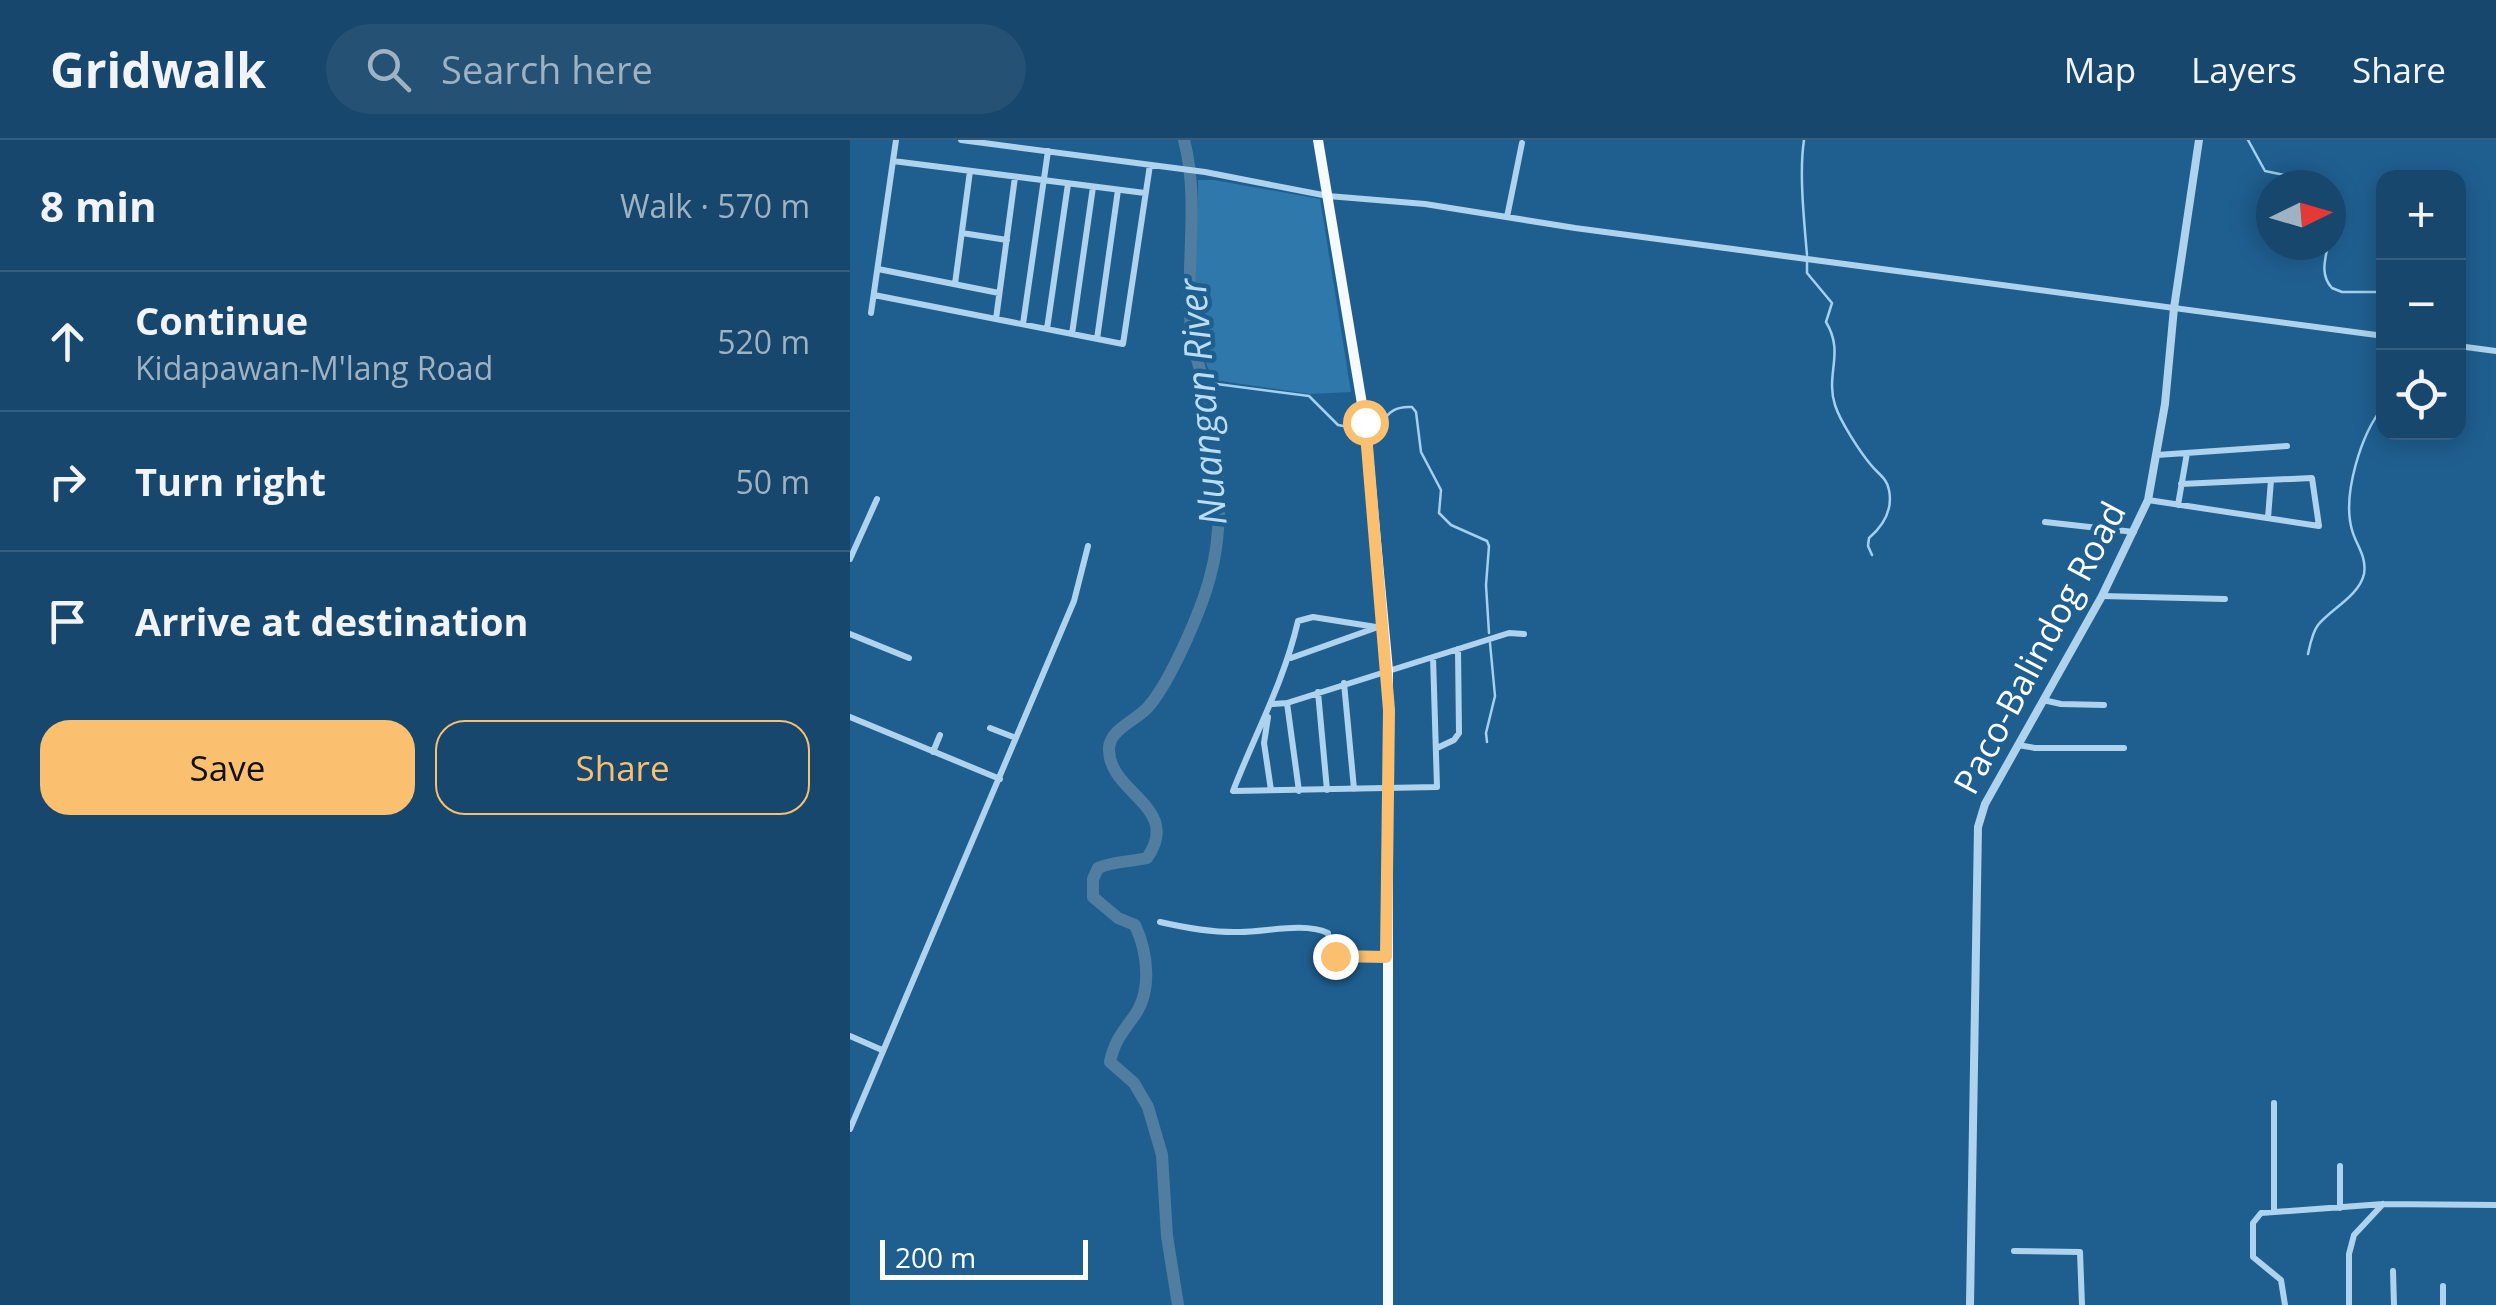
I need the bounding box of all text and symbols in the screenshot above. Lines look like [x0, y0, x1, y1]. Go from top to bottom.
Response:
search box [326, 24, 1026, 114]
text: Gridwalk [50, 37, 266, 102]
icon: search [361, 42, 416, 97]
text: Search here [441, 43, 653, 95]
text: Map [2064, 46, 2136, 93]
text: Layers [2191, 46, 2297, 93]
text: Share [2352, 46, 2446, 93]
north arrow [2256, 170, 2346, 260]
map controls [2376, 170, 2466, 440]
button: + [2376, 170, 2466, 260]
text: 8 min [40, 177, 157, 234]
text: Walk · 570 m [620, 184, 810, 227]
button: − [2376, 260, 2466, 350]
water label: Nuangan River [1164, 275, 1238, 528]
text: Continue [135, 294, 308, 346]
icon: ahead [40, 314, 95, 369]
text: 520 m [717, 320, 810, 363]
text: Kidapawan-M'lang Road [135, 346, 493, 389]
button: locate [2376, 350, 2466, 440]
route start [1343, 400, 1389, 446]
icon: right [40, 454, 95, 509]
text: Turn right [135, 455, 326, 507]
text: 50 m [735, 460, 810, 503]
street label: Paco-Balindog Road [1942, 493, 2136, 802]
icon: arrive [40, 594, 95, 649]
text: Arrive at destination [135, 595, 529, 647]
button: Save [40, 720, 415, 815]
button: Share [435, 720, 810, 815]
route end [1313, 934, 1359, 980]
scale bar [880, 1235, 1088, 1280]
text: 200 m [895, 1238, 976, 1276]

